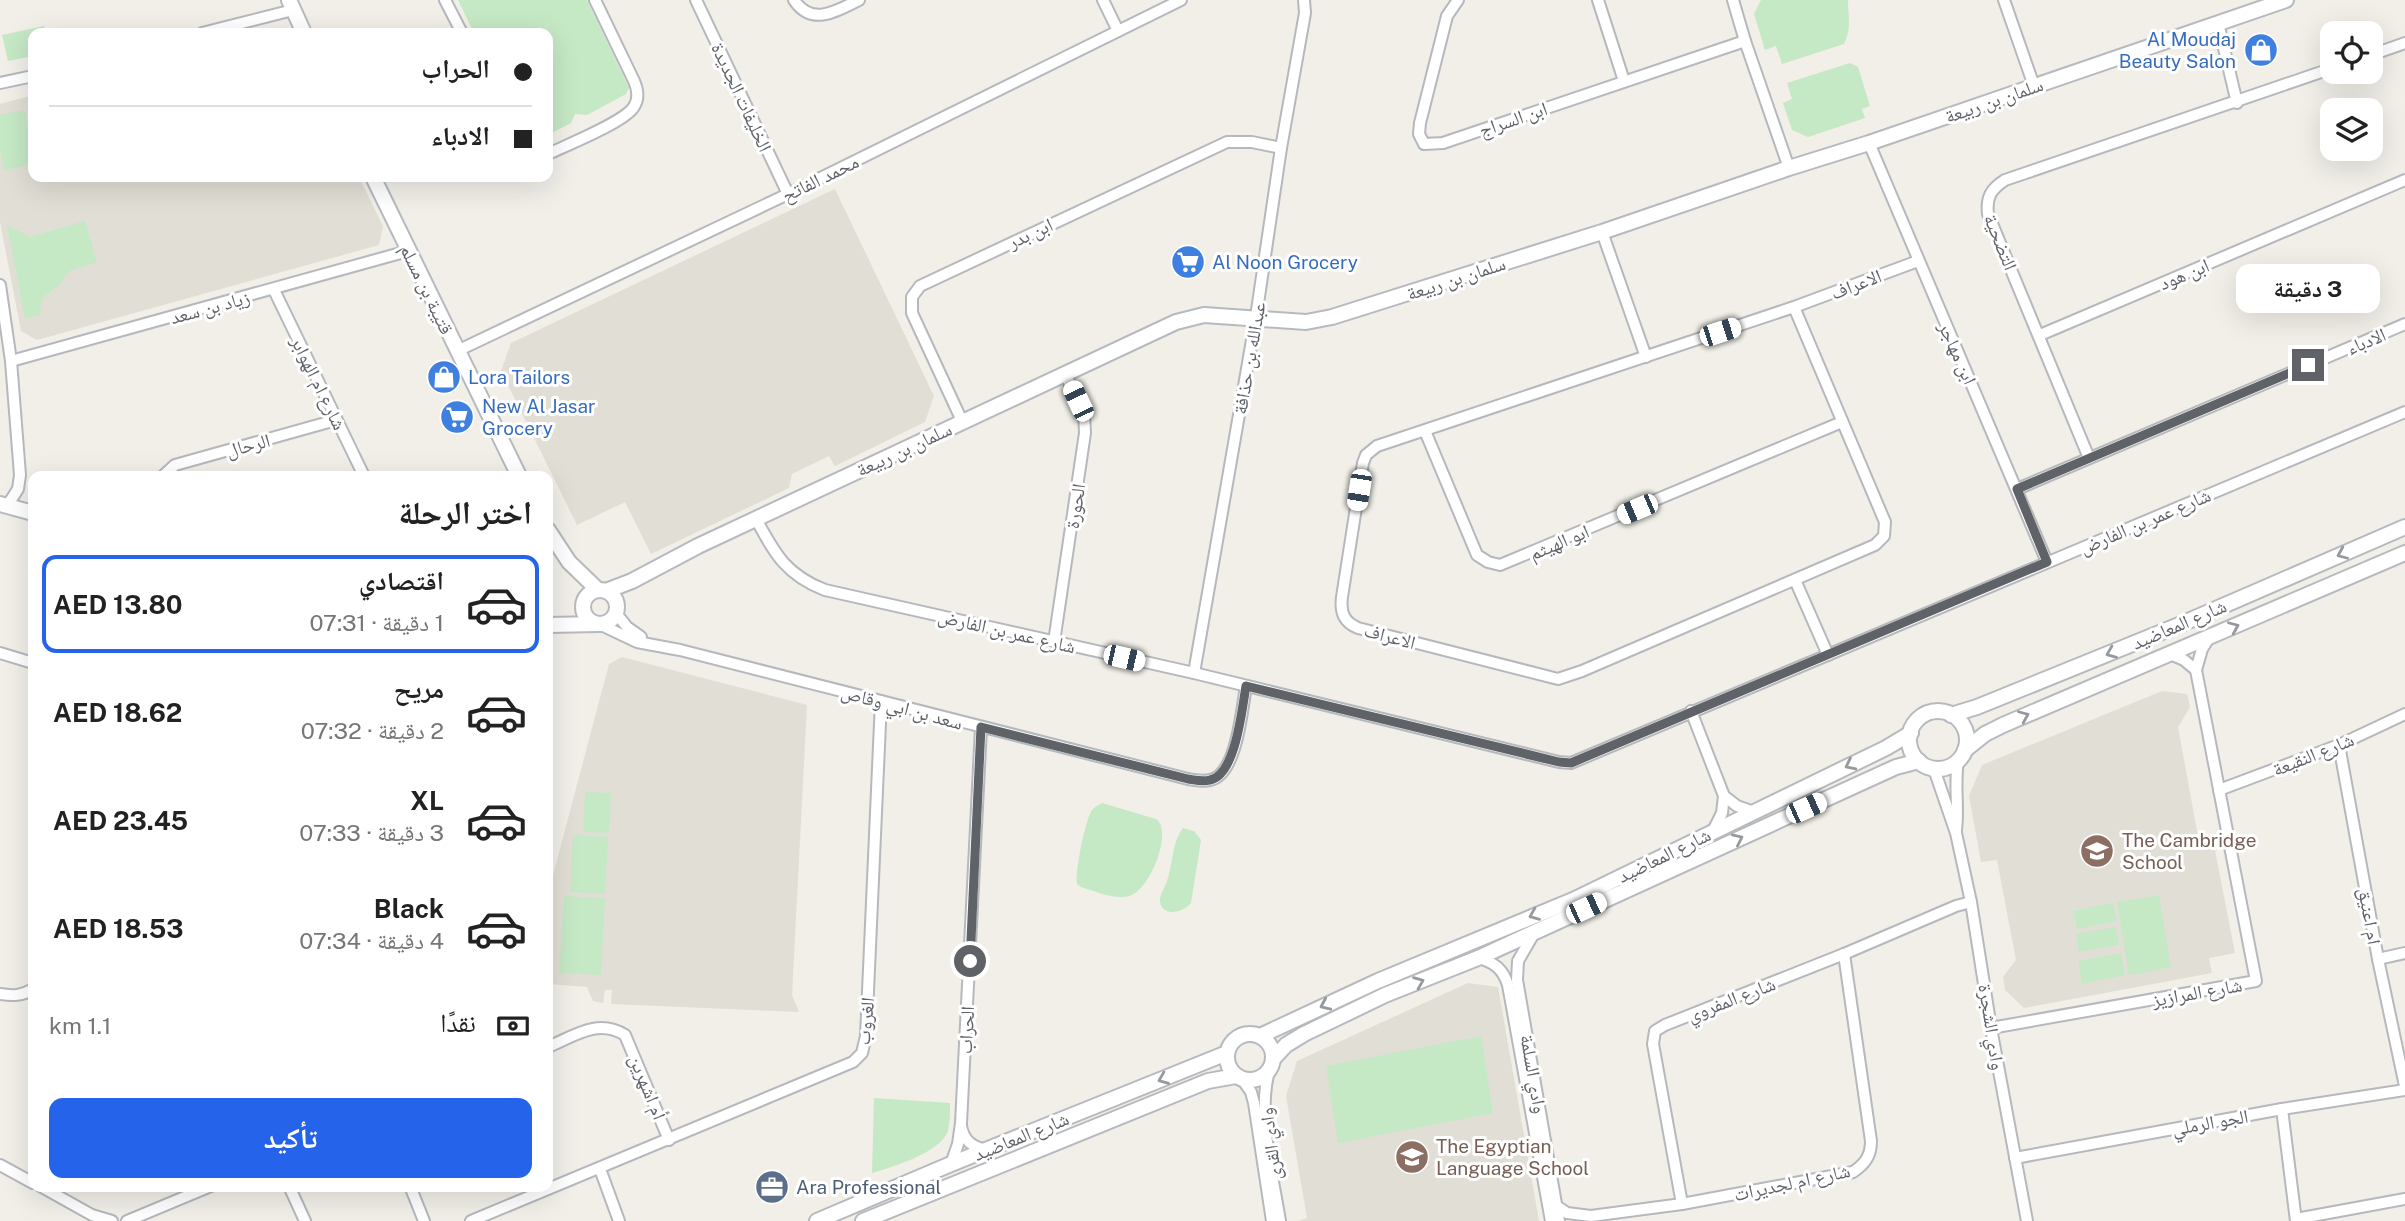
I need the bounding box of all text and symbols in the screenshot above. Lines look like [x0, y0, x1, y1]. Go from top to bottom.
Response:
map controls [2320, 21, 2383, 161]
button: locate [2320, 21, 2383, 84]
place label: Al Moudaj Beauty Salon [2119, 28, 2236, 72]
shop icon: Al Moudaj Beauty Salon [2242, 31, 2280, 69]
street label: الخليفات الجديدة [707, 39, 777, 155]
text: الحراب [421, 53, 490, 84]
street label: سلمان بن ربيعة [1942, 73, 2046, 128]
street label: ابن السراج [1476, 97, 1550, 142]
button: layers [2320, 98, 2383, 161]
text: الادباء [431, 120, 490, 151]
street label: محمد الفاتح [778, 150, 863, 208]
street label: التضحية [1980, 211, 2022, 273]
street label: ابن بدر [1003, 213, 1056, 254]
street label: قتيبة بن مسلم [394, 240, 458, 338]
supermarket icon: Al Noon Grocery [1169, 243, 1207, 281]
place label: Al Noon Grocery [1212, 251, 1358, 273]
street label: سلمان بن ربيعة [1404, 252, 1508, 305]
street label: ابن هود [2156, 254, 2213, 295]
street label: الاعراف [1828, 264, 1885, 305]
callout: 3 دقيقة [2236, 264, 2380, 312]
text: 3 دقيقة [2274, 275, 2342, 302]
street label: زياد بن سعد [168, 286, 252, 329]
street label: عبدالله بن حذافة [1228, 300, 1271, 416]
car [1697, 316, 1744, 348]
street label: ابن مهاجر [1933, 317, 1981, 388]
street label: الادباء [2343, 323, 2389, 360]
street label: شارع ام الهوابر [284, 332, 351, 435]
route end [2292, 349, 2324, 381]
shop icon: Lora Tailors [425, 358, 463, 396]
place label: Lora Tailors [468, 366, 570, 388]
car [1060, 378, 1097, 424]
place label: New Al Jasar Grocery [482, 395, 595, 439]
supermarket icon: New Al Jasar Grocery [438, 398, 476, 436]
street label: سلمان بن ربيعة [853, 417, 955, 482]
street label: الرحال [224, 429, 273, 462]
car [1346, 468, 1373, 512]
street label: الحورة [1061, 482, 1090, 530]
street label: شارع عمر بن الفارض [2076, 483, 2214, 559]
car [1614, 491, 1661, 527]
text: اختر الرحلة [399, 494, 532, 531]
street label: ابو الهيثم [1526, 520, 1593, 566]
one-way arrow [2337, 546, 2350, 560]
text: اقتصادي [359, 565, 444, 596]
icon: car [465, 573, 528, 636]
text: AED 13.80 [53, 589, 183, 620]
street label: شارع المعاضيد [2128, 594, 2230, 655]
street label: شارع عمر بن الفارض [936, 605, 1078, 658]
text: 1 دقيقة · 07:31 [309, 609, 444, 636]
street label: الاعراف [1362, 619, 1418, 654]
one-way arrow [2226, 621, 2239, 635]
car [1102, 643, 1147, 673]
one-way arrow [2105, 644, 2117, 658]
text: مريح [394, 673, 444, 704]
street label: سعد بن ابي وقاص [838, 680, 965, 738]
icon: car [465, 681, 528, 744]
text: AED 18.62 [53, 697, 182, 728]
one-way arrow [2017, 710, 2030, 724]
text: 2 دقيقة · 07:32 [301, 717, 444, 744]
street label: شارع النقيعة [2269, 728, 2357, 781]
one-way arrow [1845, 757, 1857, 771]
text: XL [410, 785, 444, 816]
icon: car [465, 789, 528, 852]
car [1783, 790, 1830, 826]
text: AED 23.45 [53, 805, 188, 836]
text: 3 دقيقة · 07:33 [299, 819, 444, 846]
street label: شارع المعاضيد [1614, 823, 1714, 888]
place label: The Cambridge School [2122, 829, 2256, 873]
school or university icon: The Cambridge School [2078, 832, 2116, 870]
one-way arrow [1731, 833, 1743, 847]
street label: ام اعنيق [2351, 886, 2386, 947]
car [1563, 890, 1610, 926]
text: Black [374, 893, 444, 924]
icon: car [465, 897, 528, 960]
one-way arrow [1529, 907, 1541, 921]
text: AED 18.53 [53, 913, 183, 944]
text: 4 دقيقة · 07:34 [299, 927, 444, 954]
route start [954, 945, 986, 977]
street label: شارع المفروي [1684, 972, 1780, 1030]
street label: شارع المرازيز [2149, 973, 2244, 1012]
one-way arrow [1412, 976, 1424, 990]
street label: وادي الشجرة [1970, 982, 2010, 1072]
street label: الغروب [852, 996, 879, 1046]
one-way arrow [1320, 997, 1332, 1011]
street label: الحراب [954, 1005, 979, 1055]
text: نقدًا [440, 1007, 476, 1038]
icon: cash [494, 1007, 532, 1045]
text: 1.1 km [49, 1012, 111, 1039]
street label: وادي السلمة [1511, 1033, 1552, 1116]
street label: أم اشهرين [622, 1051, 671, 1124]
one-way arrow [1158, 1070, 1170, 1084]
button: تأكيد [49, 1098, 532, 1178]
street label: الجو الرملي [2170, 1104, 2251, 1144]
street label: وادي القرى [1255, 1106, 1290, 1182]
street label: شارع المعاضيد [970, 1107, 1072, 1166]
place label: The Egyptian Language School [1436, 1135, 1589, 1179]
school or university icon: The Egyptian Language School [1393, 1138, 1431, 1176]
street label: شارع ام لجديرات [1732, 1159, 1853, 1208]
office icon: Ara Professional [753, 1168, 791, 1206]
place label: Ara Professional [796, 1176, 941, 1198]

